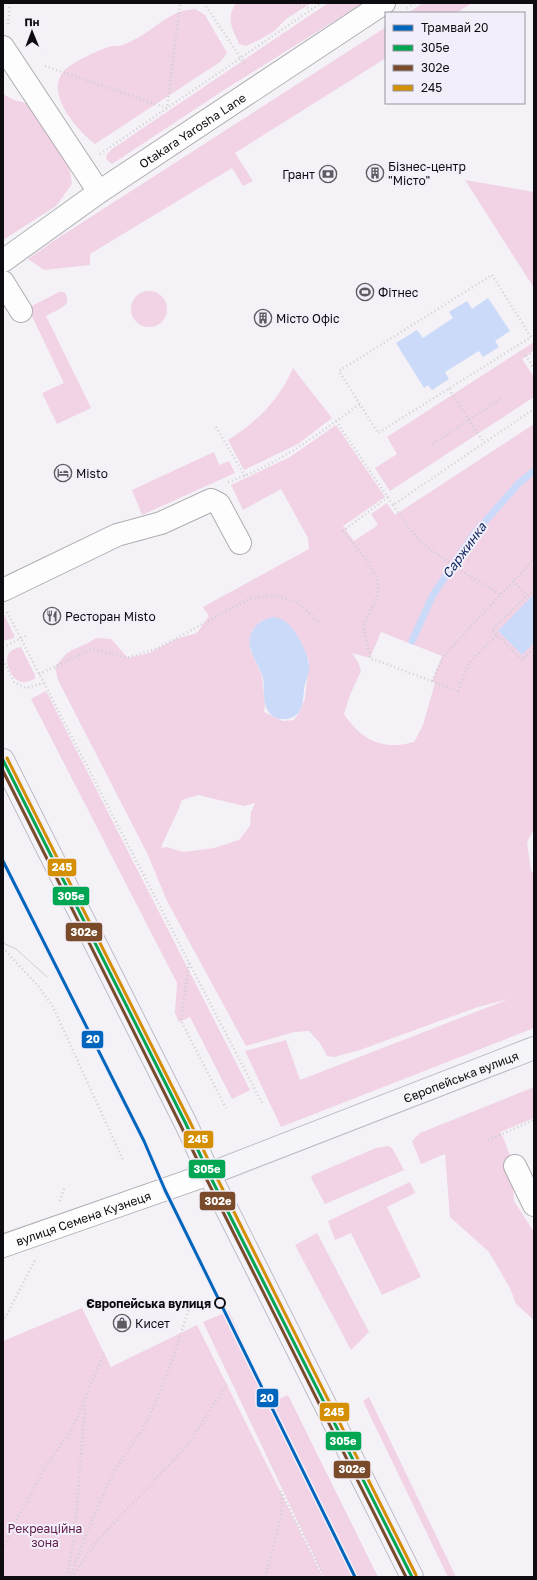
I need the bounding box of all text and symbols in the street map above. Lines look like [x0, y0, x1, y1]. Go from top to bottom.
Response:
north arrow [12, 12, 52, 52]
legend [385, 12, 525, 104]
text: Пн [24, 15, 40, 28]
text: Трамвай 20 [421, 20, 488, 35]
text: 305e [421, 40, 449, 55]
text: 302е [421, 60, 449, 75]
text: 245 [421, 80, 442, 95]
street label: Otakara Yarosha Lane [136, 89, 249, 171]
place label: Бізнес-центр "Місто" [388, 159, 466, 188]
building icon: Бізнес-центр "Місто" [365, 163, 385, 183]
bank icon: Грант [318, 164, 338, 184]
place label: Грант [282, 167, 315, 182]
sports icon: Фітнес [355, 282, 375, 302]
place label: Фітнес [378, 285, 419, 300]
building icon: Місто Офіс [253, 308, 273, 328]
place label: Місто Офіс [276, 311, 340, 326]
hotel icon: Misto [53, 463, 73, 483]
place label: Misto [76, 466, 108, 481]
water label: Саржинка [438, 519, 490, 581]
restaurant icon: Ресторан Misto [42, 606, 62, 626]
place label: Ресторан Misto [65, 609, 156, 624]
line badge: 245 [47, 858, 77, 877]
text: 245 [52, 860, 72, 873]
line badge: 305e [52, 886, 90, 906]
text: 305e [57, 889, 85, 902]
line badge: 302е [65, 922, 103, 942]
text: 302е [70, 925, 98, 938]
line badge: 20 [81, 1030, 104, 1049]
text: 20 [86, 1032, 100, 1045]
street label: Європейська вулиця [401, 1047, 520, 1105]
line badge: 245 [183, 1130, 214, 1149]
text: 245 [188, 1132, 208, 1145]
line badge: 305e [188, 1159, 226, 1179]
text: 305e [193, 1162, 221, 1175]
street label: вулиця Семена Кузнеця [14, 1187, 153, 1248]
line badge: 302е [199, 1191, 236, 1211]
text: 302е [204, 1194, 232, 1207]
place label: Європейська вулиця [86, 1296, 211, 1311]
marker: Європейська вулиця [214, 1297, 226, 1309]
shop icon: Кисет [112, 1313, 132, 1333]
place label: Кисет [135, 1316, 170, 1331]
line badge: 20 [256, 1388, 279, 1408]
text: 20 [260, 1391, 274, 1404]
line badge: 245 [319, 1402, 350, 1422]
text: 245 [324, 1405, 344, 1418]
line badge: 305e [325, 1431, 362, 1451]
text: 305e [329, 1434, 357, 1447]
line badge: 302е [333, 1460, 371, 1479]
text: 302е [338, 1462, 366, 1475]
park label: Рекреаційна зона [8, 1521, 82, 1550]

